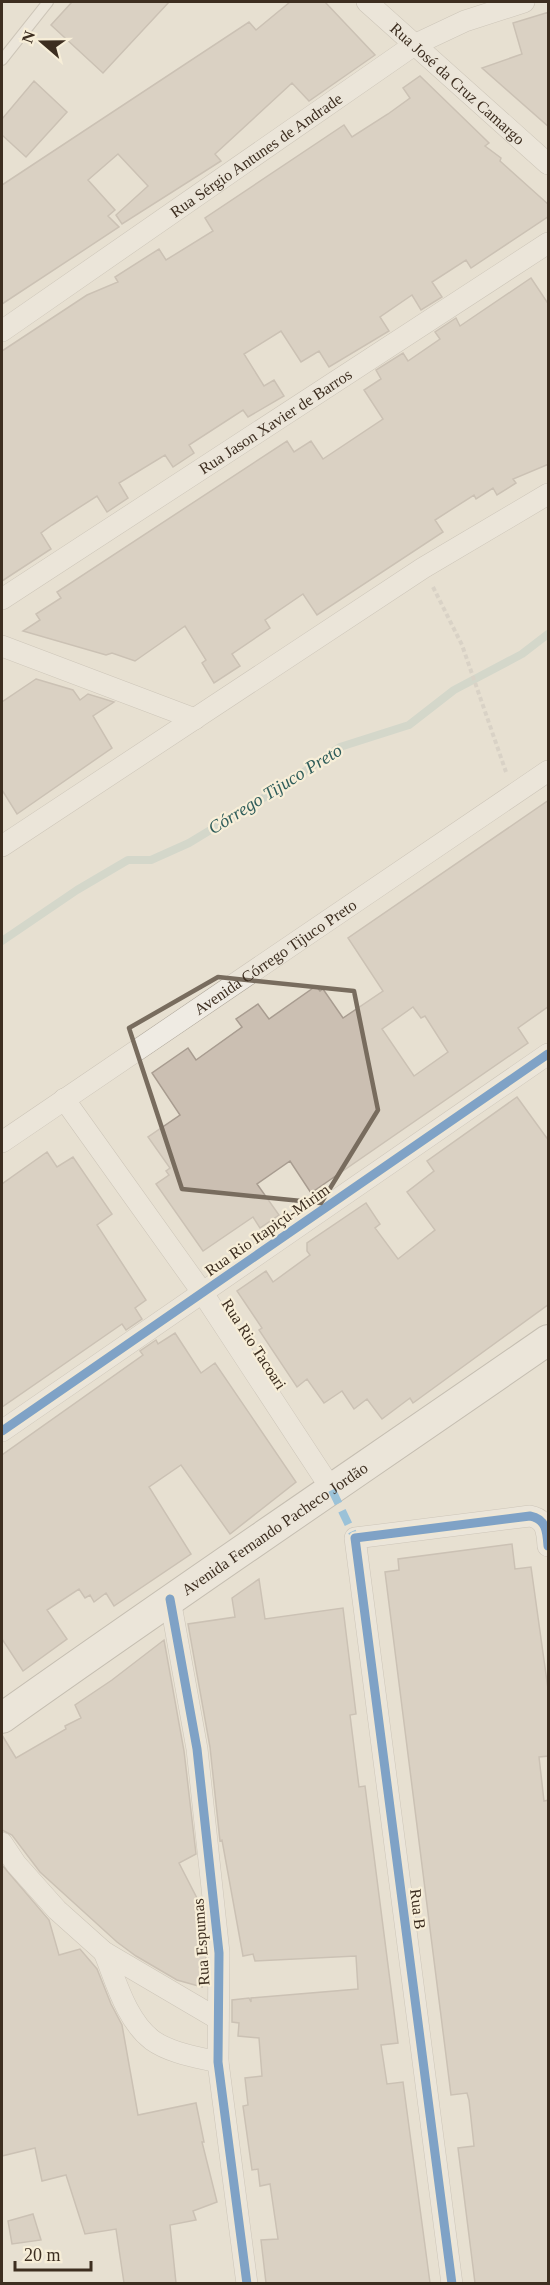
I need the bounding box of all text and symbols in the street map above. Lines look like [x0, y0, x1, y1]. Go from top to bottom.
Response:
north arrow [12, 12, 72, 72]
street label: Rua José da Cruz Camargo [387, 19, 528, 148]
text: N [18, 28, 38, 45]
street label: Rua Sérgio Antunes de Andrade [167, 89, 345, 220]
street label: Rua Jason Xavier de Barros [196, 365, 355, 477]
water label: Córrego Tijuco Preto [205, 740, 345, 838]
street label: Avenida Córrego Tijuco Preto [191, 895, 359, 1018]
street label: Rua Rio Itapiçú-Mirim [202, 1180, 333, 1280]
street label: Rua Rio Tacoari [218, 1296, 290, 1393]
street label: Avenida Fernando Pacheco Jordão [178, 1458, 370, 1598]
street label: Rua B [407, 1888, 429, 1930]
street label: Rua Espumas [189, 1898, 214, 1986]
scale bar [15, 2234, 92, 2272]
text: 20 m [24, 2245, 61, 2265]

